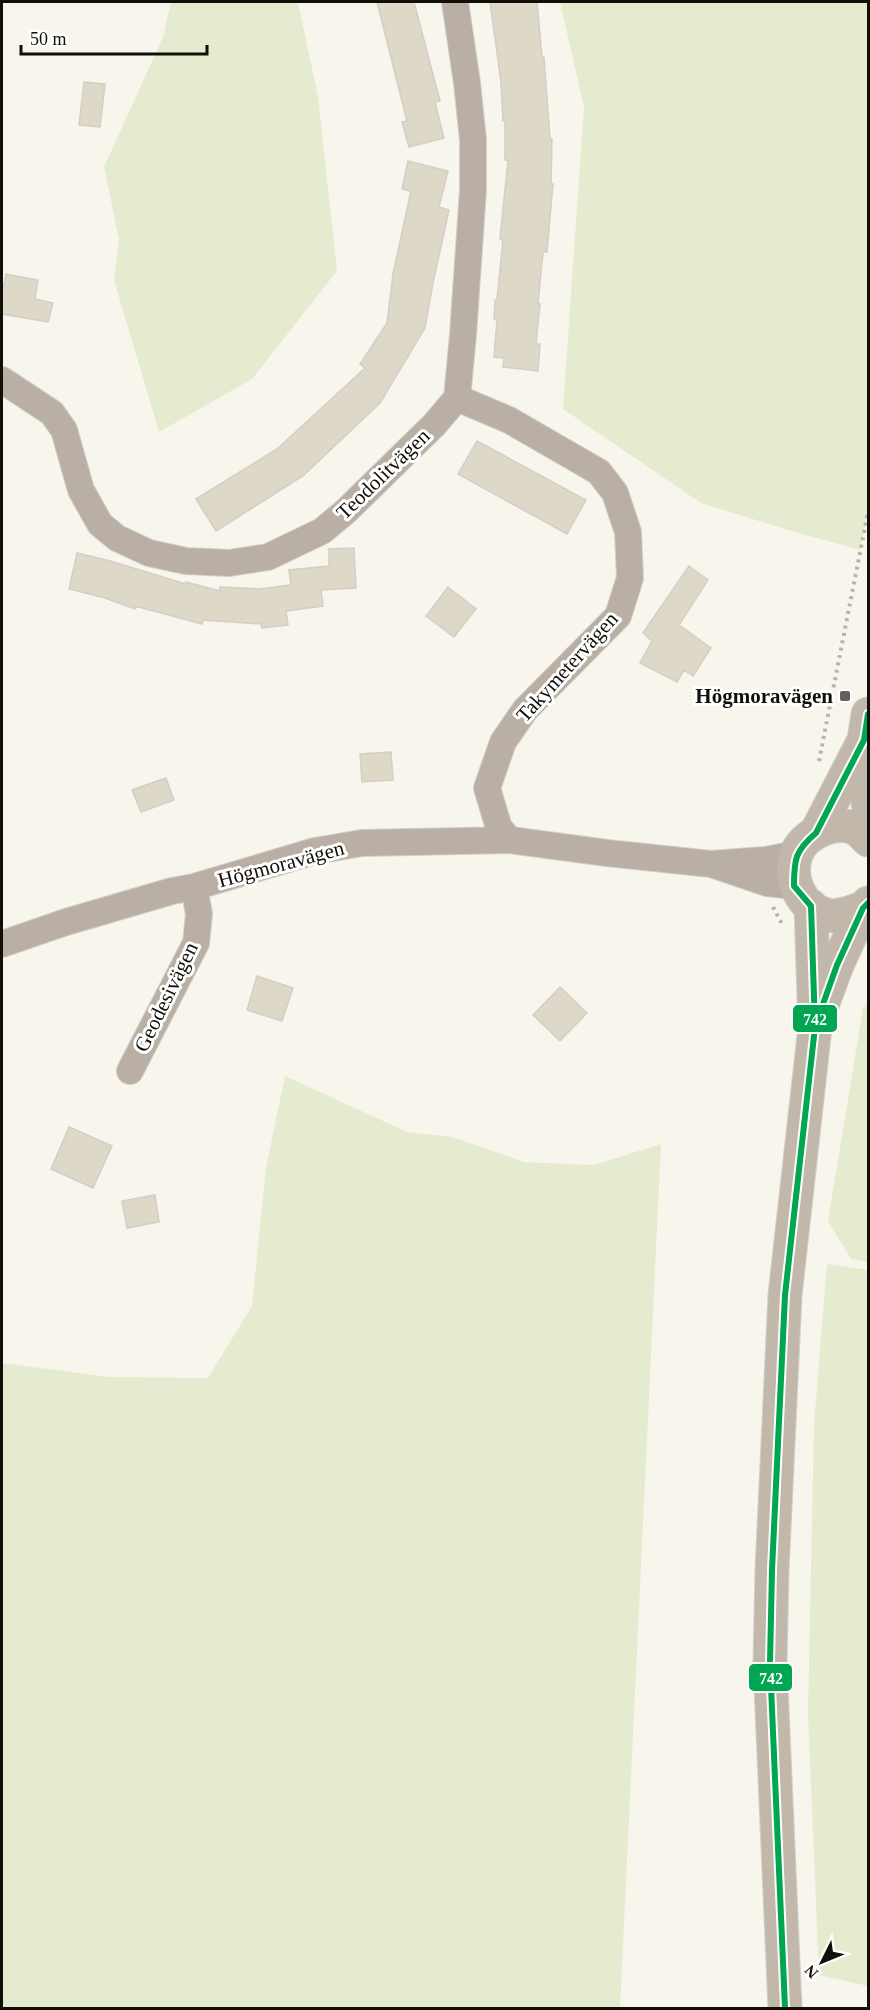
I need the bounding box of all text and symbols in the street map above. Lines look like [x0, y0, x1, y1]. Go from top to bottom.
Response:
scale bar [21, 18, 207, 56]
text: 50 m [30, 29, 67, 49]
street label: Teodolitvägen [332, 423, 435, 524]
street label: Takymetervägen [511, 607, 623, 727]
place label: Högmoravägen [695, 684, 833, 708]
marker: Högmoravägen [838, 689, 852, 703]
street label: Högmoravägen [215, 836, 347, 892]
street label: Geodesivägen [129, 938, 203, 1056]
line badge: 742 [792, 1004, 838, 1033]
text: 742 [803, 1011, 827, 1028]
line badge: 742 [748, 1663, 793, 1692]
text: 742 [759, 1670, 783, 1687]
north arrow [792, 1932, 852, 1992]
text: N [801, 1962, 822, 1982]

